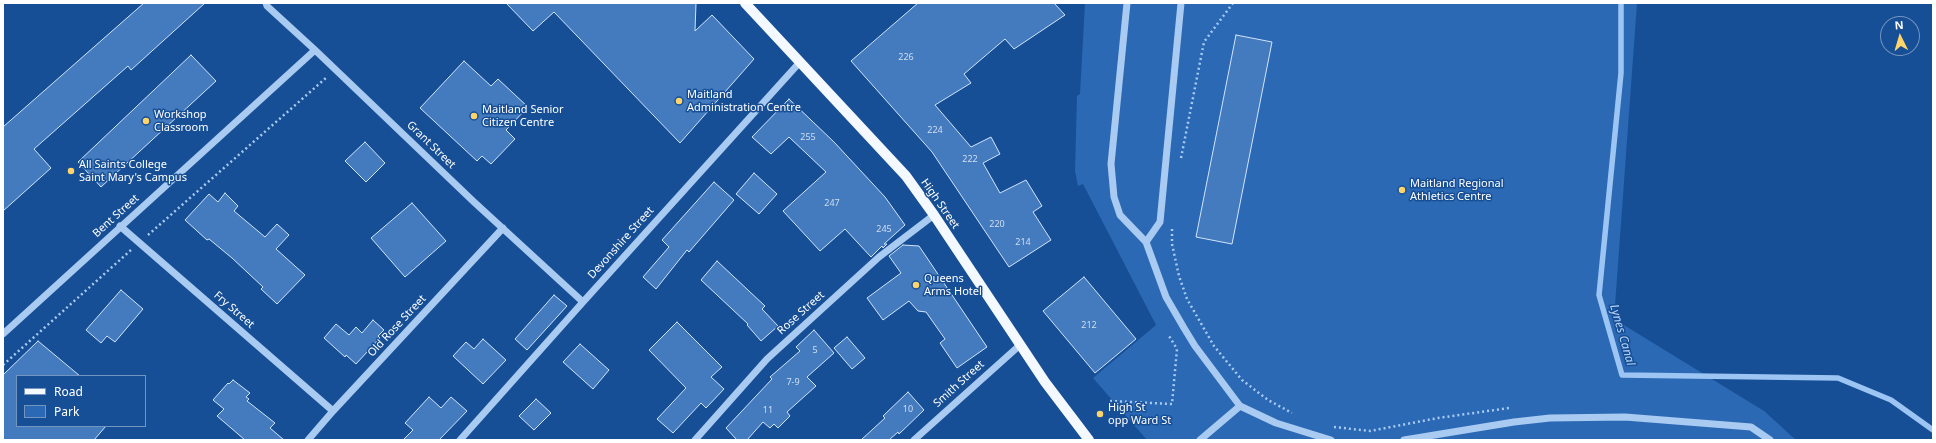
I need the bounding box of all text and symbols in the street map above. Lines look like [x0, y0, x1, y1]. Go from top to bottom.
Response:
north arrow [1880, 16, 1920, 56]
text: N [1894, 17, 1904, 32]
house number: 226 [898, 52, 914, 62]
place label: Maitland Administration Centre [687, 88, 801, 114]
marker: Maitland Administration Centre [674, 96, 684, 106]
place label: Maitland Senior Citizen Centre [482, 103, 563, 129]
place label: Workshop Classroom [154, 108, 208, 134]
marker: Maitland Senior Citizen Centre [469, 111, 479, 121]
marker: Workshop Classroom [141, 116, 151, 126]
street label: Grant Street [404, 118, 458, 172]
house number: 224 [927, 125, 943, 135]
house number: 255 [800, 132, 816, 142]
house number: 222 [962, 154, 978, 164]
place label: All Saints College Saint Mary's Campus [79, 158, 187, 184]
marker: All Saints College Saint Mary's Campus [66, 166, 76, 176]
street label: High Street [918, 176, 962, 232]
place label: Maitland Regional Athletics Centre [1410, 177, 1503, 203]
marker: Maitland Regional Athletics Centre [1397, 185, 1407, 195]
street label: Bent Street [90, 192, 142, 240]
house number: 247 [824, 198, 840, 208]
street label: Devonshire Street [585, 204, 657, 282]
house number: 220 [989, 219, 1005, 229]
house number: 245 [876, 224, 892, 234]
house number: 214 [1015, 237, 1031, 247]
place label: Queens Arms Hotel [924, 272, 982, 298]
marker: Queens Arms Hotel [911, 280, 921, 290]
street label: Fry Street [211, 289, 257, 331]
street label: Rose Street [775, 289, 827, 337]
street label: Old Rose Street [365, 292, 429, 360]
water label: Lynes Canal [1606, 303, 1638, 367]
house number: 212 [1081, 320, 1097, 330]
house number: 5 [812, 345, 818, 355]
street label: Smith Street [931, 358, 987, 410]
legend [16, 375, 146, 427]
house number: 7-9 [786, 377, 800, 387]
text: Road [54, 383, 83, 400]
place label: High St opp Ward St [1108, 401, 1171, 427]
text: Park [54, 403, 79, 420]
house number: 10 [903, 404, 913, 414]
house number: 11 [763, 405, 773, 415]
marker: High St opp Ward St [1095, 409, 1105, 419]

